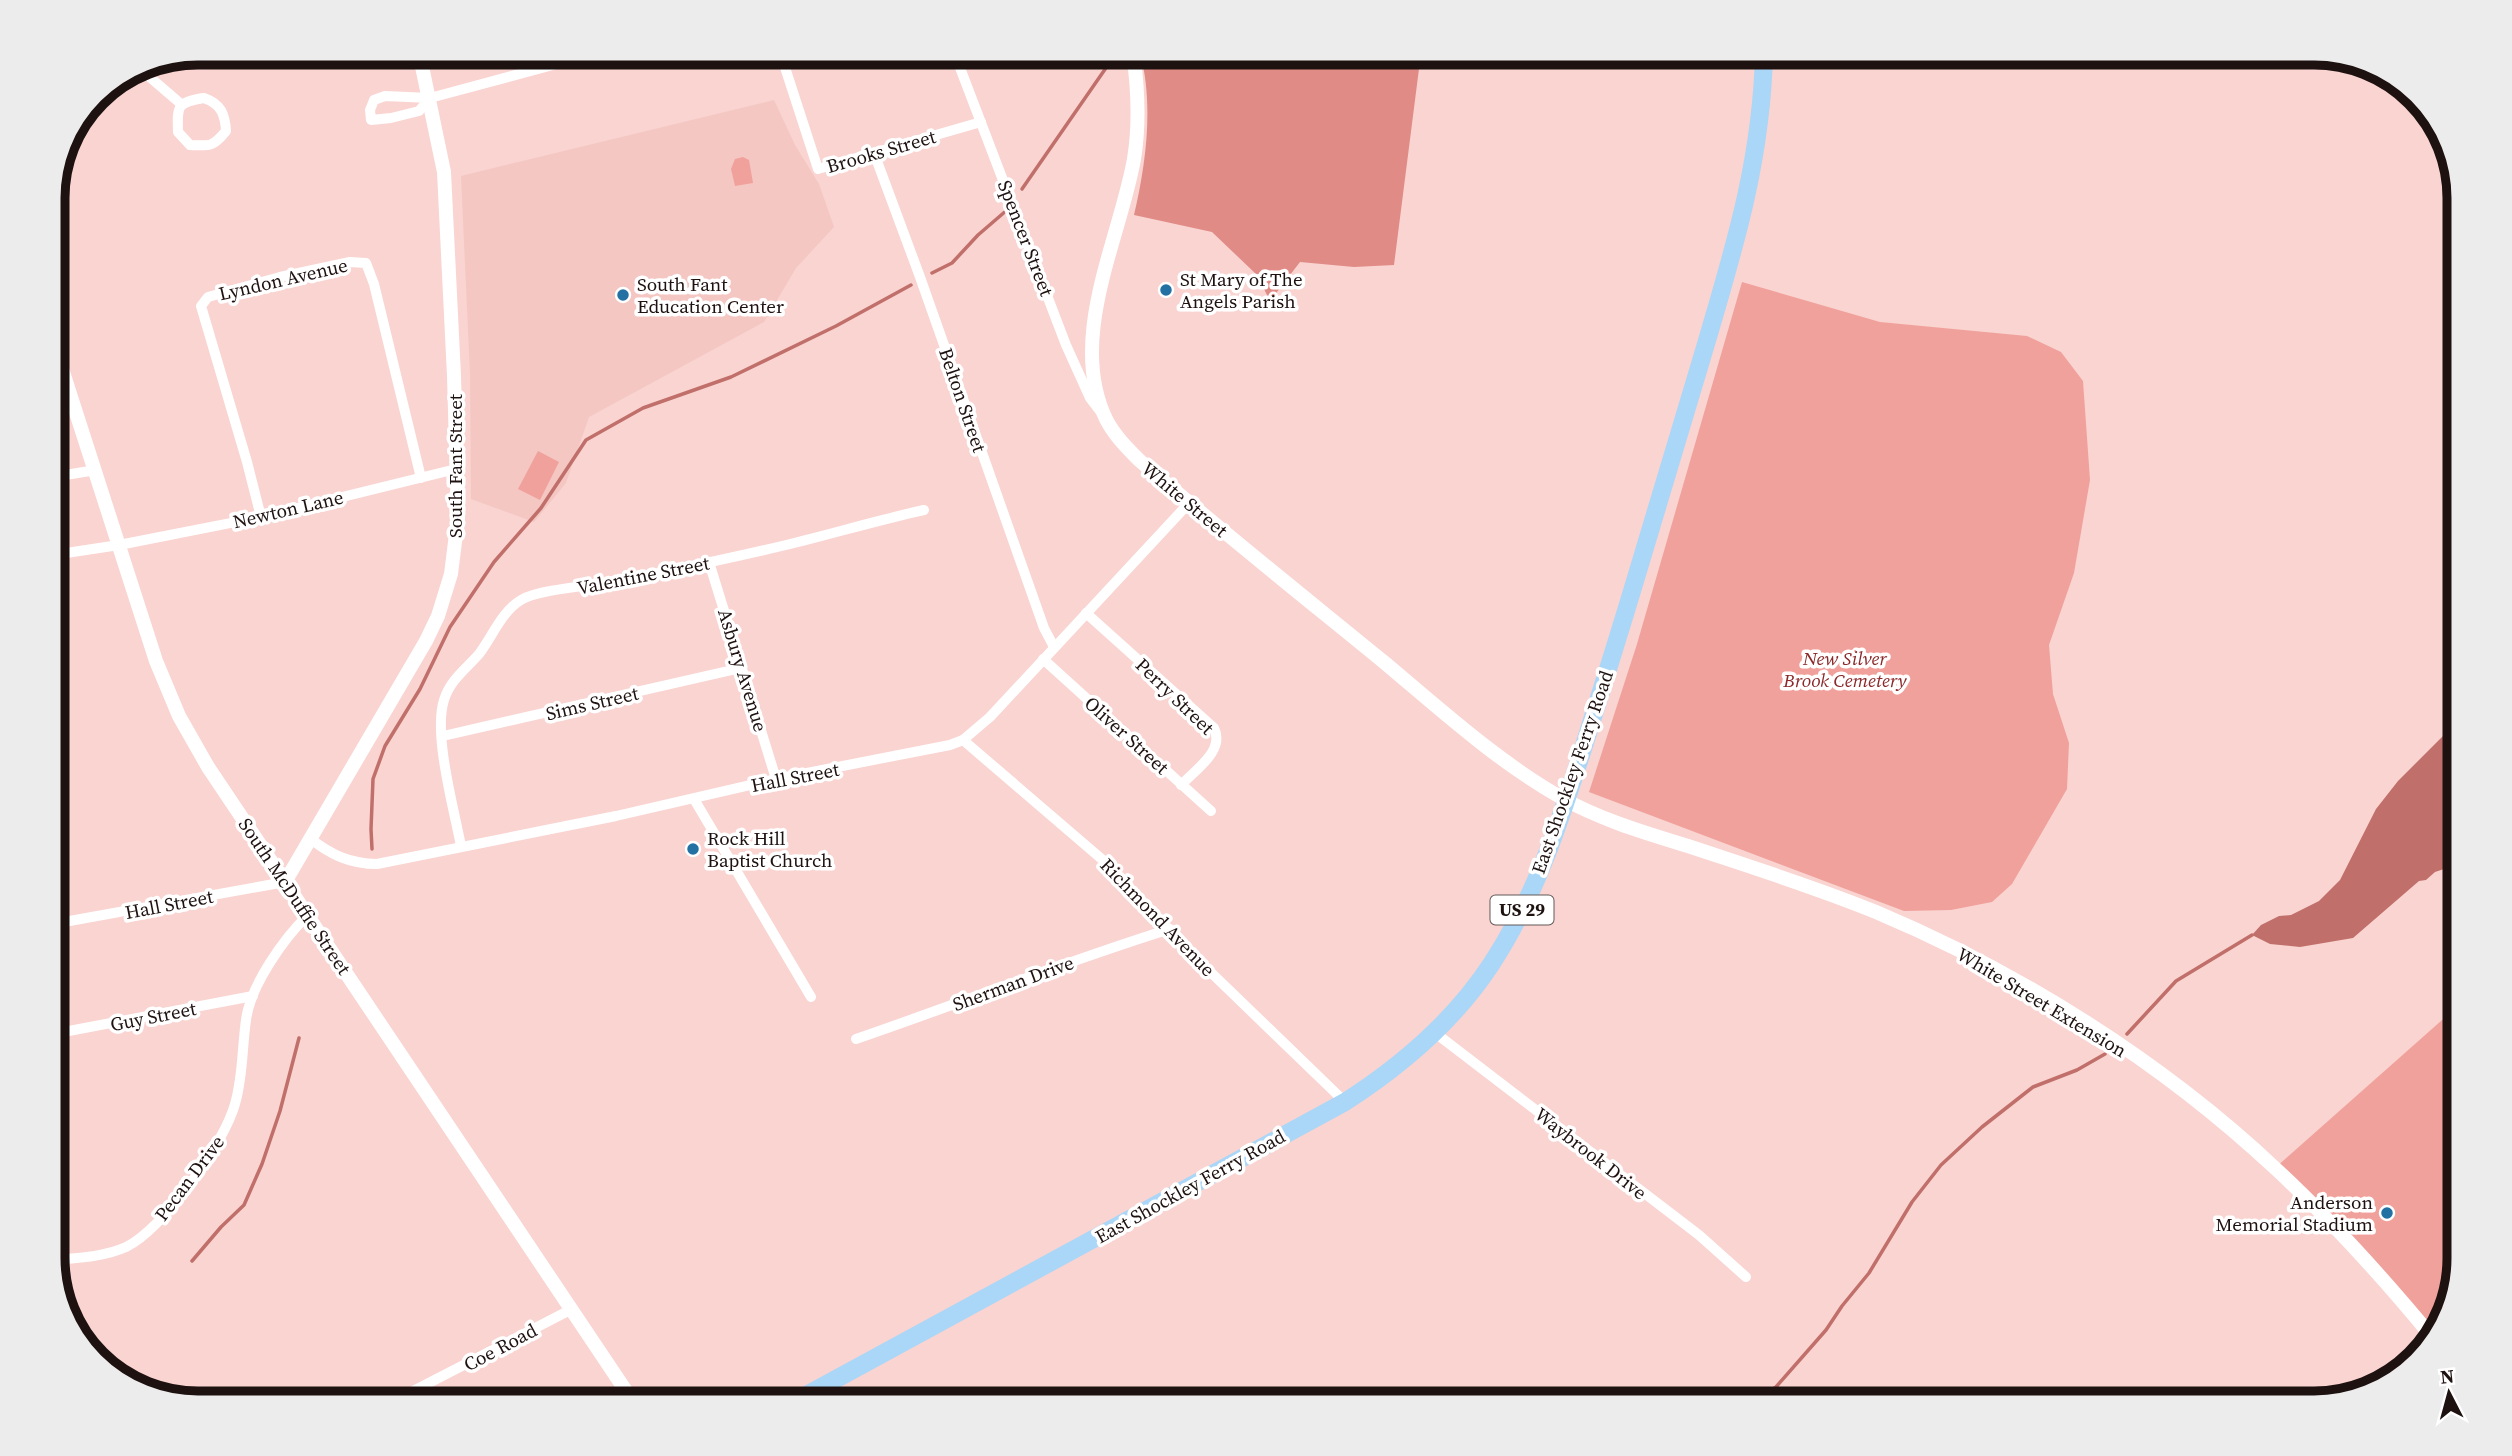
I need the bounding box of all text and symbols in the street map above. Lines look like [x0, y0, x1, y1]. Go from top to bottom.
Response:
street label: Brooks Street [823, 123, 939, 179]
street label: Spencer Street [992, 176, 1060, 301]
street label: Lyndon Avenue [216, 252, 350, 306]
place label: St Mary of The Angels Parish [1180, 266, 1303, 314]
place label: South Fant Education Center [637, 271, 784, 319]
marker: St Mary of The Angels Parish [1158, 282, 1174, 298]
marker: South Fant Education Center [615, 287, 631, 303]
street label: Belton Street [933, 344, 993, 456]
street label: South Fant Street [442, 393, 468, 538]
street label: White Street [1137, 455, 1234, 543]
street label: Newton Lane [230, 484, 346, 534]
street label: Valentine Street [575, 549, 712, 601]
street label: Asbury Avenue [712, 605, 774, 735]
park label: New Silver Brook Cemetery [1782, 645, 1908, 693]
street label: Perry Street [1130, 652, 1221, 741]
street label: East Shockley Ferry Road [1525, 667, 1619, 877]
street label: Sims Street [543, 680, 642, 726]
street label: Oliver Street [1079, 690, 1175, 780]
street label: Hall Street [749, 756, 842, 798]
street label: South McDuffie Street [233, 812, 358, 980]
place label: Rock Hill Baptist Church [707, 825, 833, 873]
marker: Rock Hill Baptist Church [685, 841, 701, 857]
street label: Richmond Avenue [1095, 852, 1221, 982]
street label: Hall Street [123, 883, 216, 925]
road number: US 29 [1490, 896, 1554, 925]
street label: White Street Extension [1952, 941, 2132, 1063]
street label: Sherman Drive [949, 949, 1077, 1017]
street label: Guy Street [108, 995, 199, 1037]
street label: Waybrook Drive [1529, 1101, 1653, 1205]
street label: East Shockley Ferry Road [1090, 1123, 1290, 1249]
street label: Pecan Drive [148, 1130, 230, 1226]
place label: Anderson Memorial Stadium [2216, 1189, 2373, 1237]
marker: Anderson Memorial Stadium [2379, 1205, 2395, 1221]
street label: Coe Road [459, 1317, 541, 1377]
north arrow [2414, 1358, 2484, 1428]
text: N [2439, 1362, 2456, 1390]

